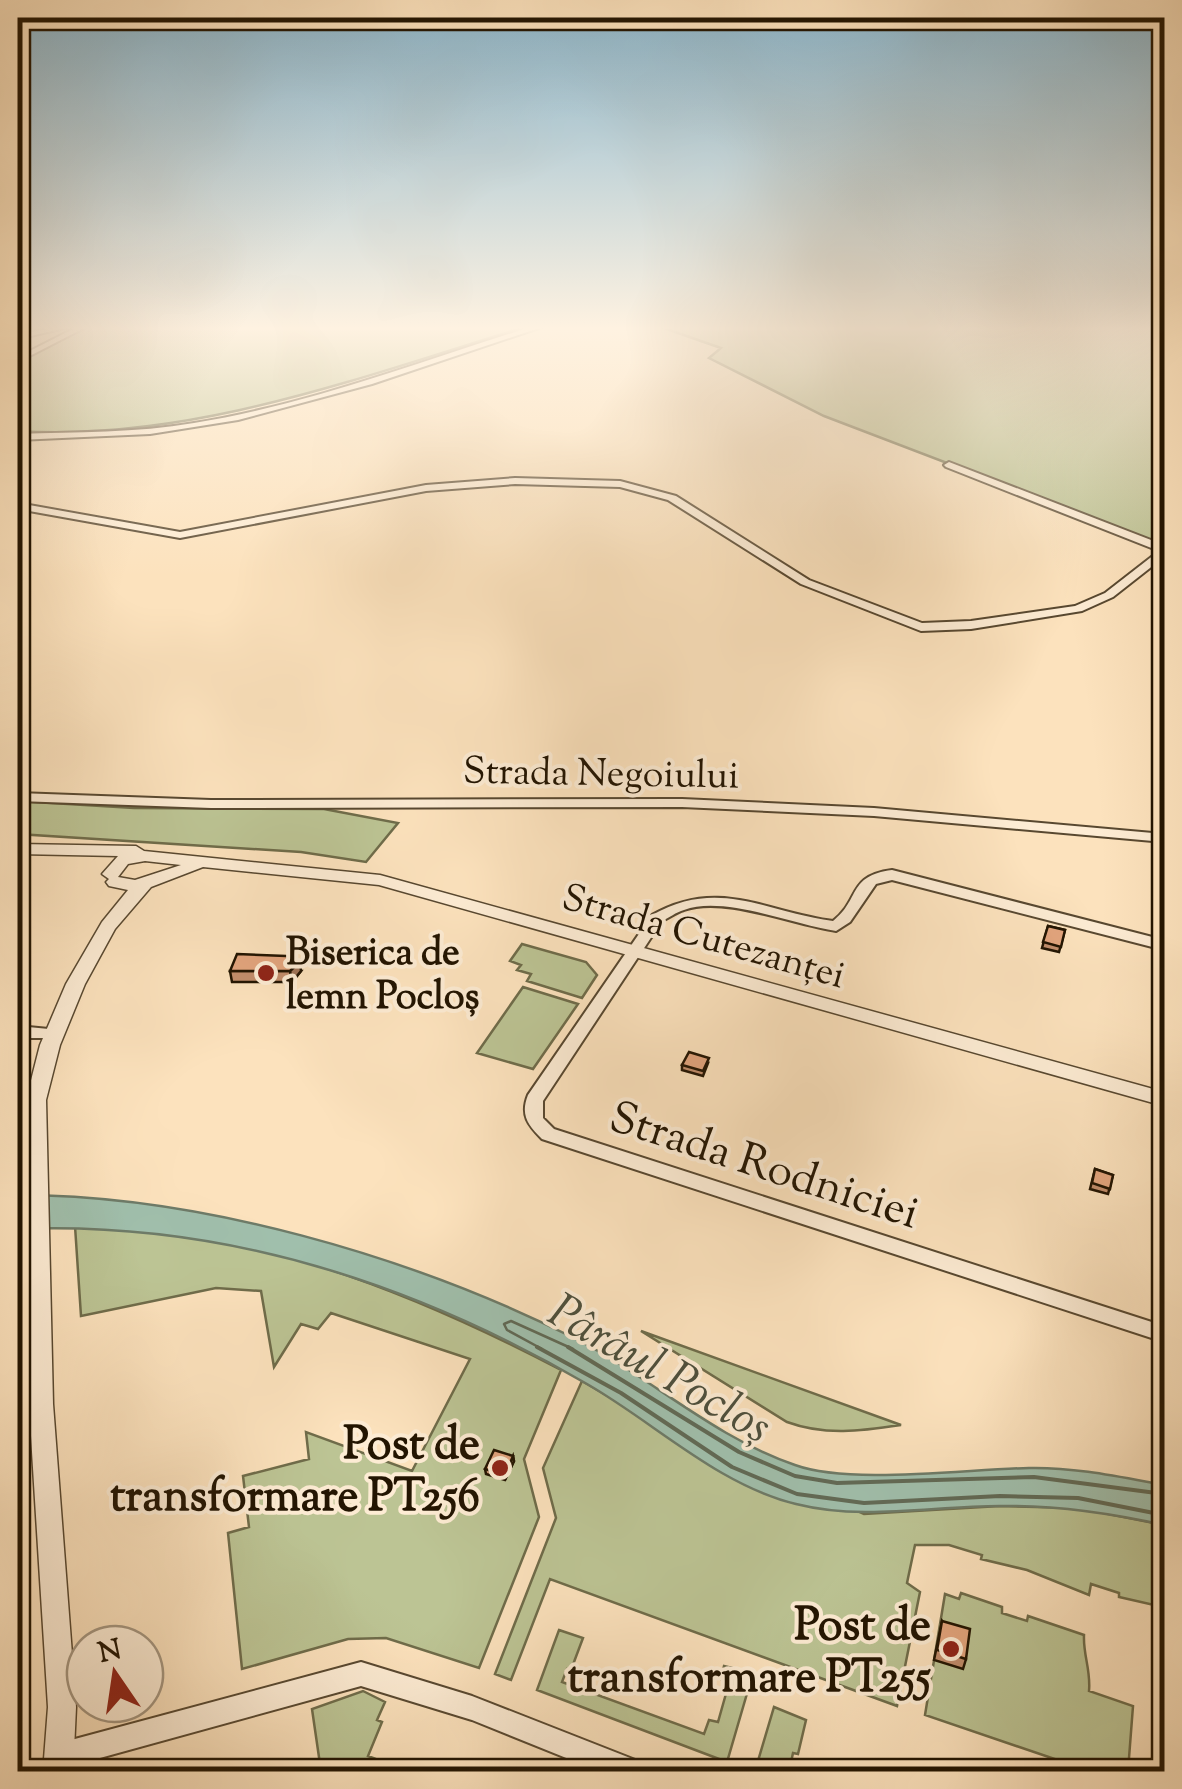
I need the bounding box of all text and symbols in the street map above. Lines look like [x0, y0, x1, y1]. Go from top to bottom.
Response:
street label: Strada Negoiului [462, 747, 739, 805]
street label: Strada Cutezanței [555, 873, 851, 1005]
place label: Biserica de lemn Pocloș [286, 928, 479, 1026]
marker: Biserica de lemn Pocloș [255, 962, 277, 984]
street label: Strada Rodniciei [600, 1088, 926, 1249]
water label: Pârâul Pocloș [534, 1280, 783, 1464]
place label: Post de transformare PT256 [110, 1415, 480, 1532]
marker: Post de transformare PT256 [489, 1457, 511, 1479]
place label: Post de transformare PT255 [568, 1596, 932, 1713]
north arrow [65, 1624, 165, 1724]
text: N [95, 1631, 125, 1675]
marker: Post de transformare PT255 [940, 1638, 962, 1660]

